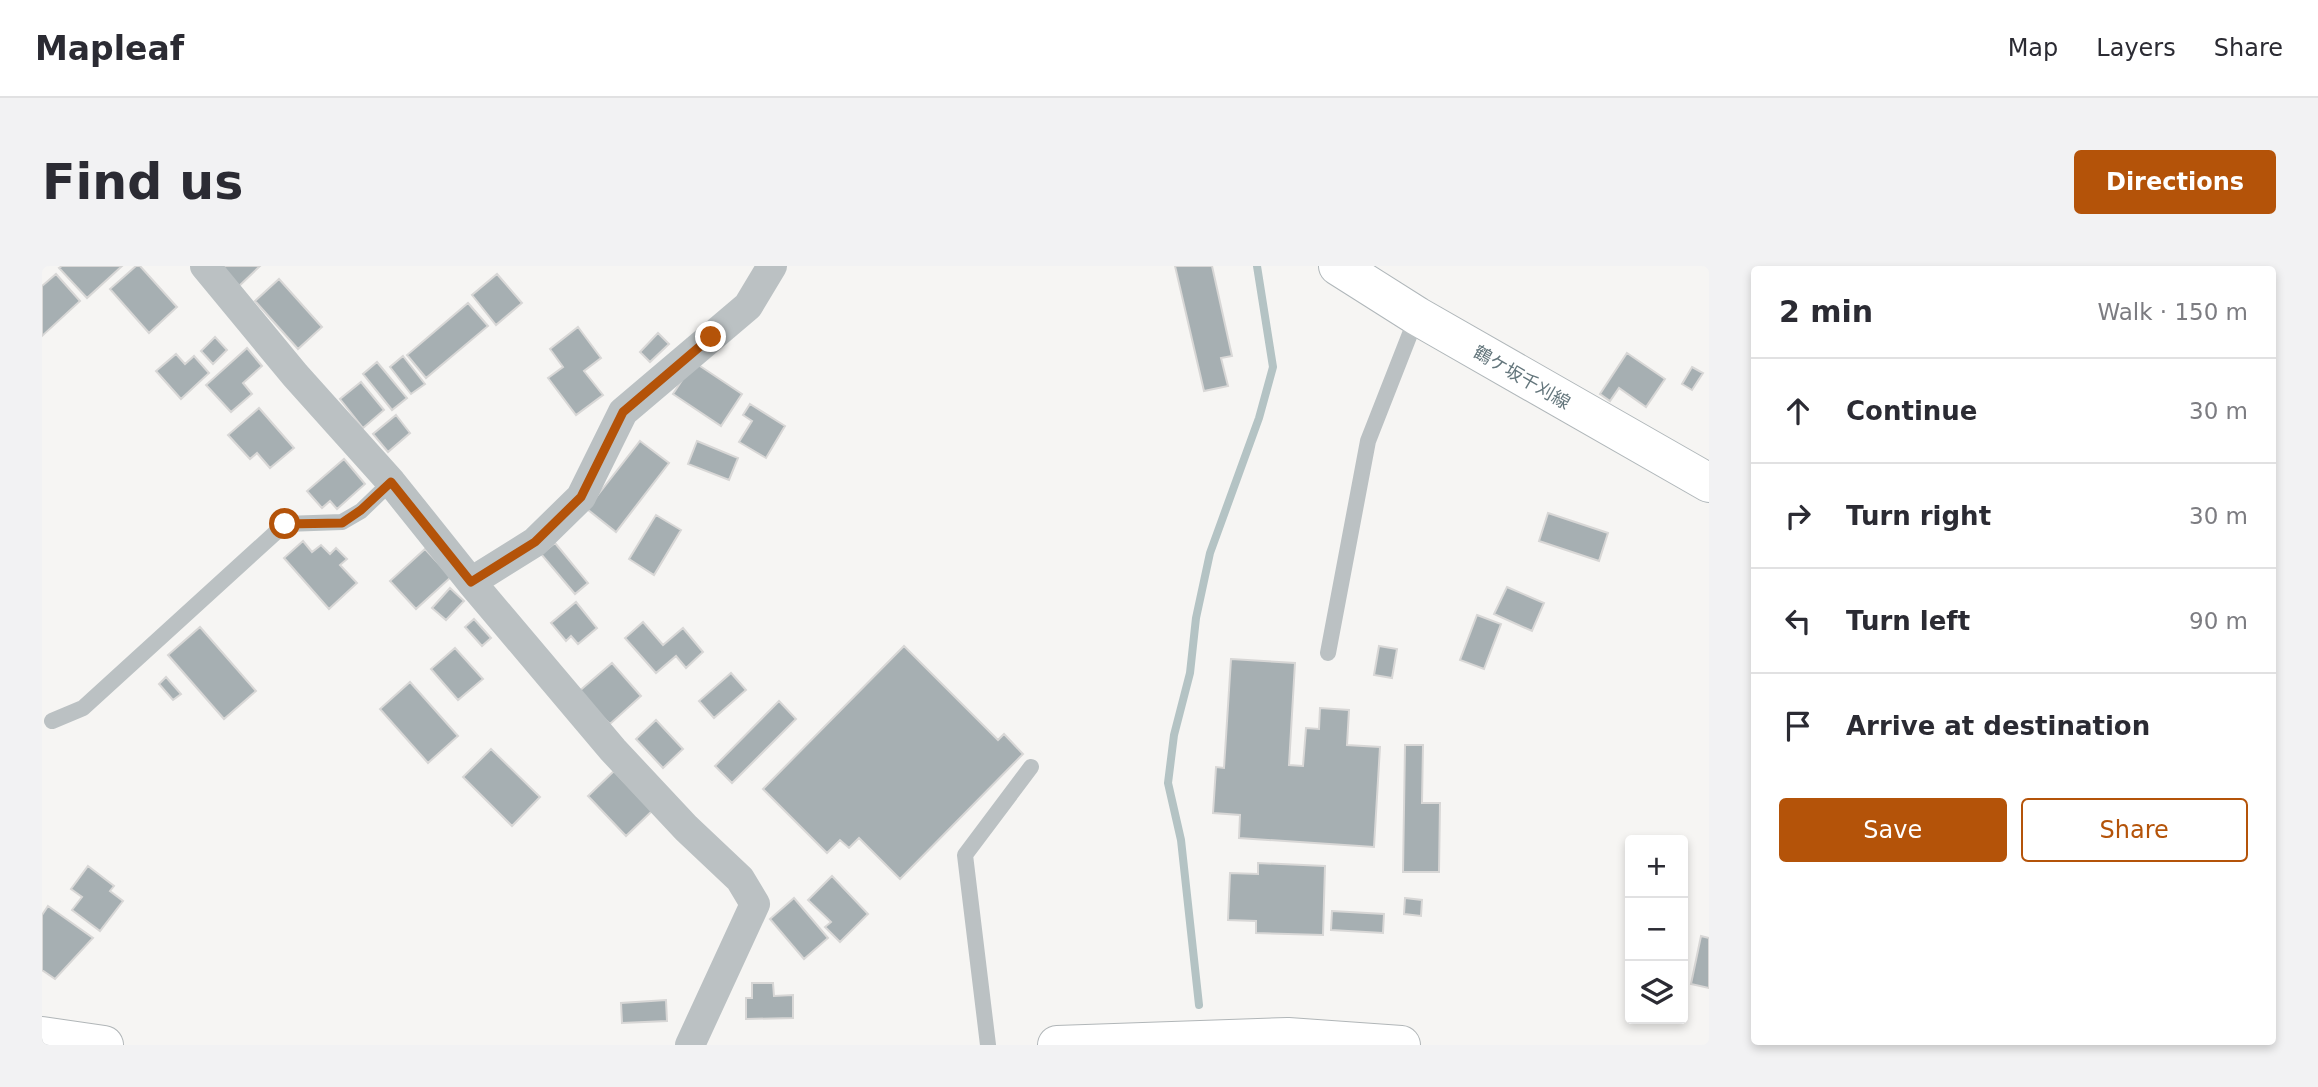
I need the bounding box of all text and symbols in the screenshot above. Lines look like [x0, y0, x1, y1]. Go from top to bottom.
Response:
text: Mapleaf [35, 29, 184, 68]
text: Map [2008, 34, 2058, 62]
text: Layers [2096, 34, 2176, 62]
text: Share [2214, 34, 2283, 62]
button: Directions [2074, 150, 2276, 214]
text: Find us [42, 154, 243, 211]
text: 2 min [1779, 294, 1873, 329]
text: Walk · 150 m [2097, 299, 2248, 325]
route end [695, 321, 726, 352]
street label: 鶴ケ坂千刈線 [1470, 341, 1574, 413]
icon: ahead [1779, 392, 1817, 430]
text: Continue [1846, 396, 1977, 426]
text: 30 m [2189, 398, 2248, 424]
icon: right [1779, 497, 1817, 535]
text: Turn right [1846, 501, 1991, 531]
text: 30 m [2189, 503, 2248, 529]
route start [269, 508, 300, 539]
icon: left [1779, 602, 1817, 640]
text: Turn left [1846, 606, 1970, 636]
text: 90 m [2189, 608, 2248, 634]
icon: arrive [1779, 707, 1817, 745]
text: Arrive at destination [1846, 711, 2150, 741]
button: Save [1779, 798, 2007, 862]
button: Share [2021, 798, 2248, 862]
map controls [1625, 835, 1688, 1024]
button: + [1625, 835, 1688, 898]
button: − [1625, 898, 1688, 961]
button: layers [1625, 961, 1688, 1024]

